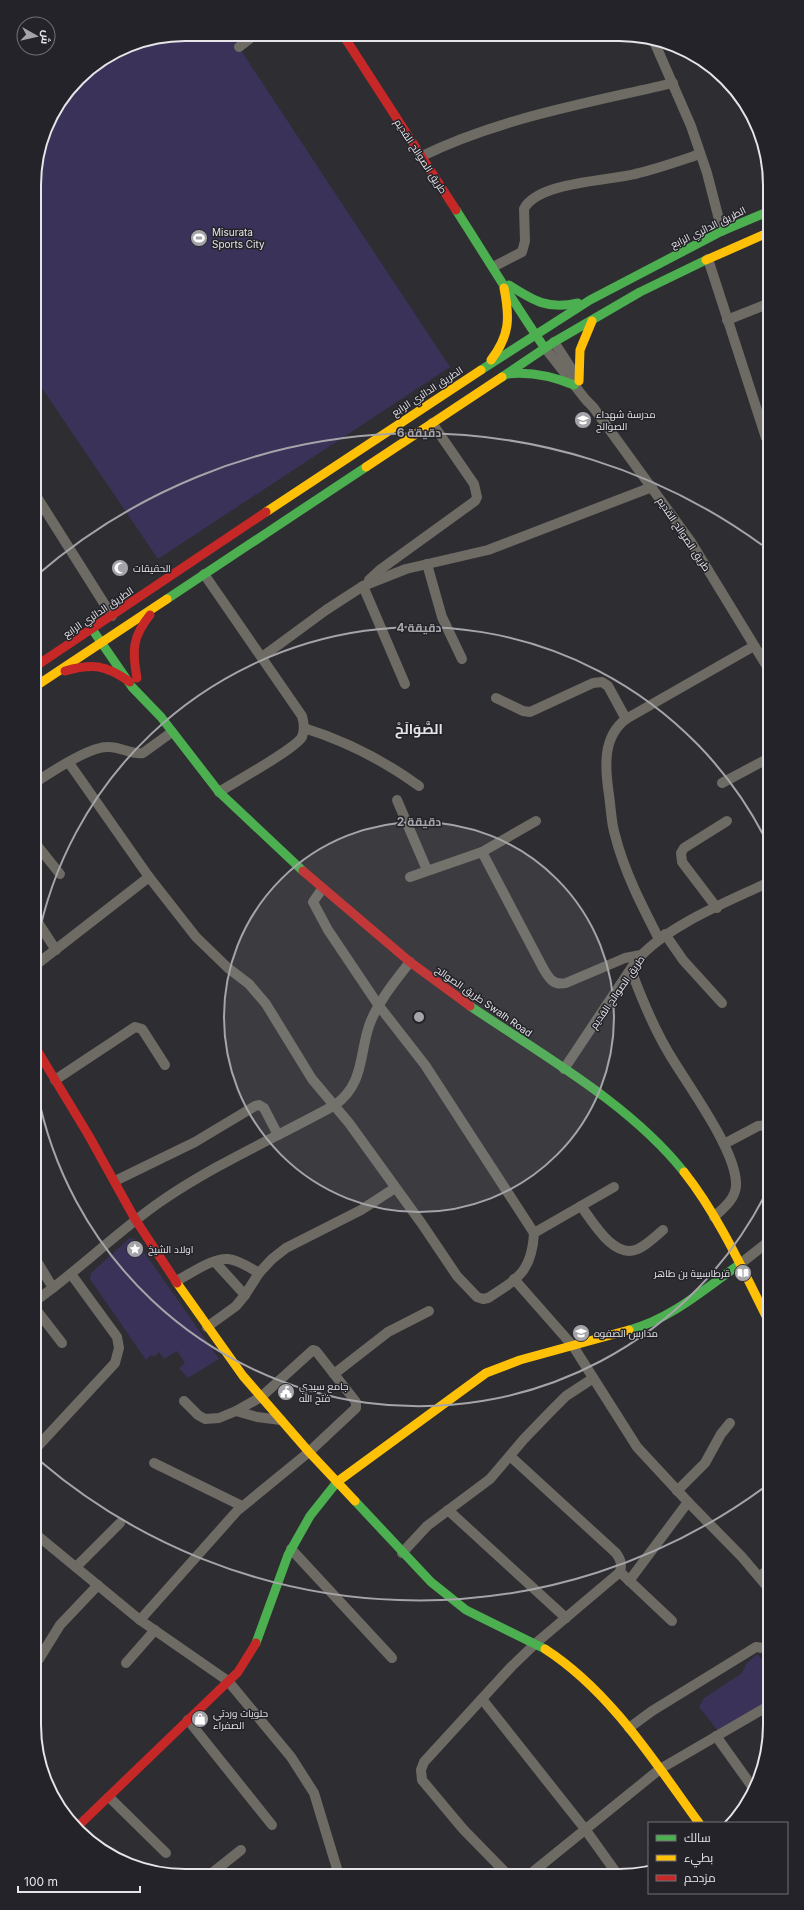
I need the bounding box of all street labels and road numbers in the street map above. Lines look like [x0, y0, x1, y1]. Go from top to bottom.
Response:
street label: طريق الصوالح القديم [391, 117, 450, 197]
street label: الطريق الدائري الرابع [668, 204, 748, 252]
street label: الطريق الدائري الرابع [389, 364, 466, 420]
street label: طريق الصوالح القديم [653, 495, 713, 574]
street label: الطريق الدائري الرابع [61, 584, 137, 642]
street label: طريق الصوالح القديم [587, 953, 648, 1032]
street label: طريق الصوالح Swalh Road [433, 963, 535, 1040]

